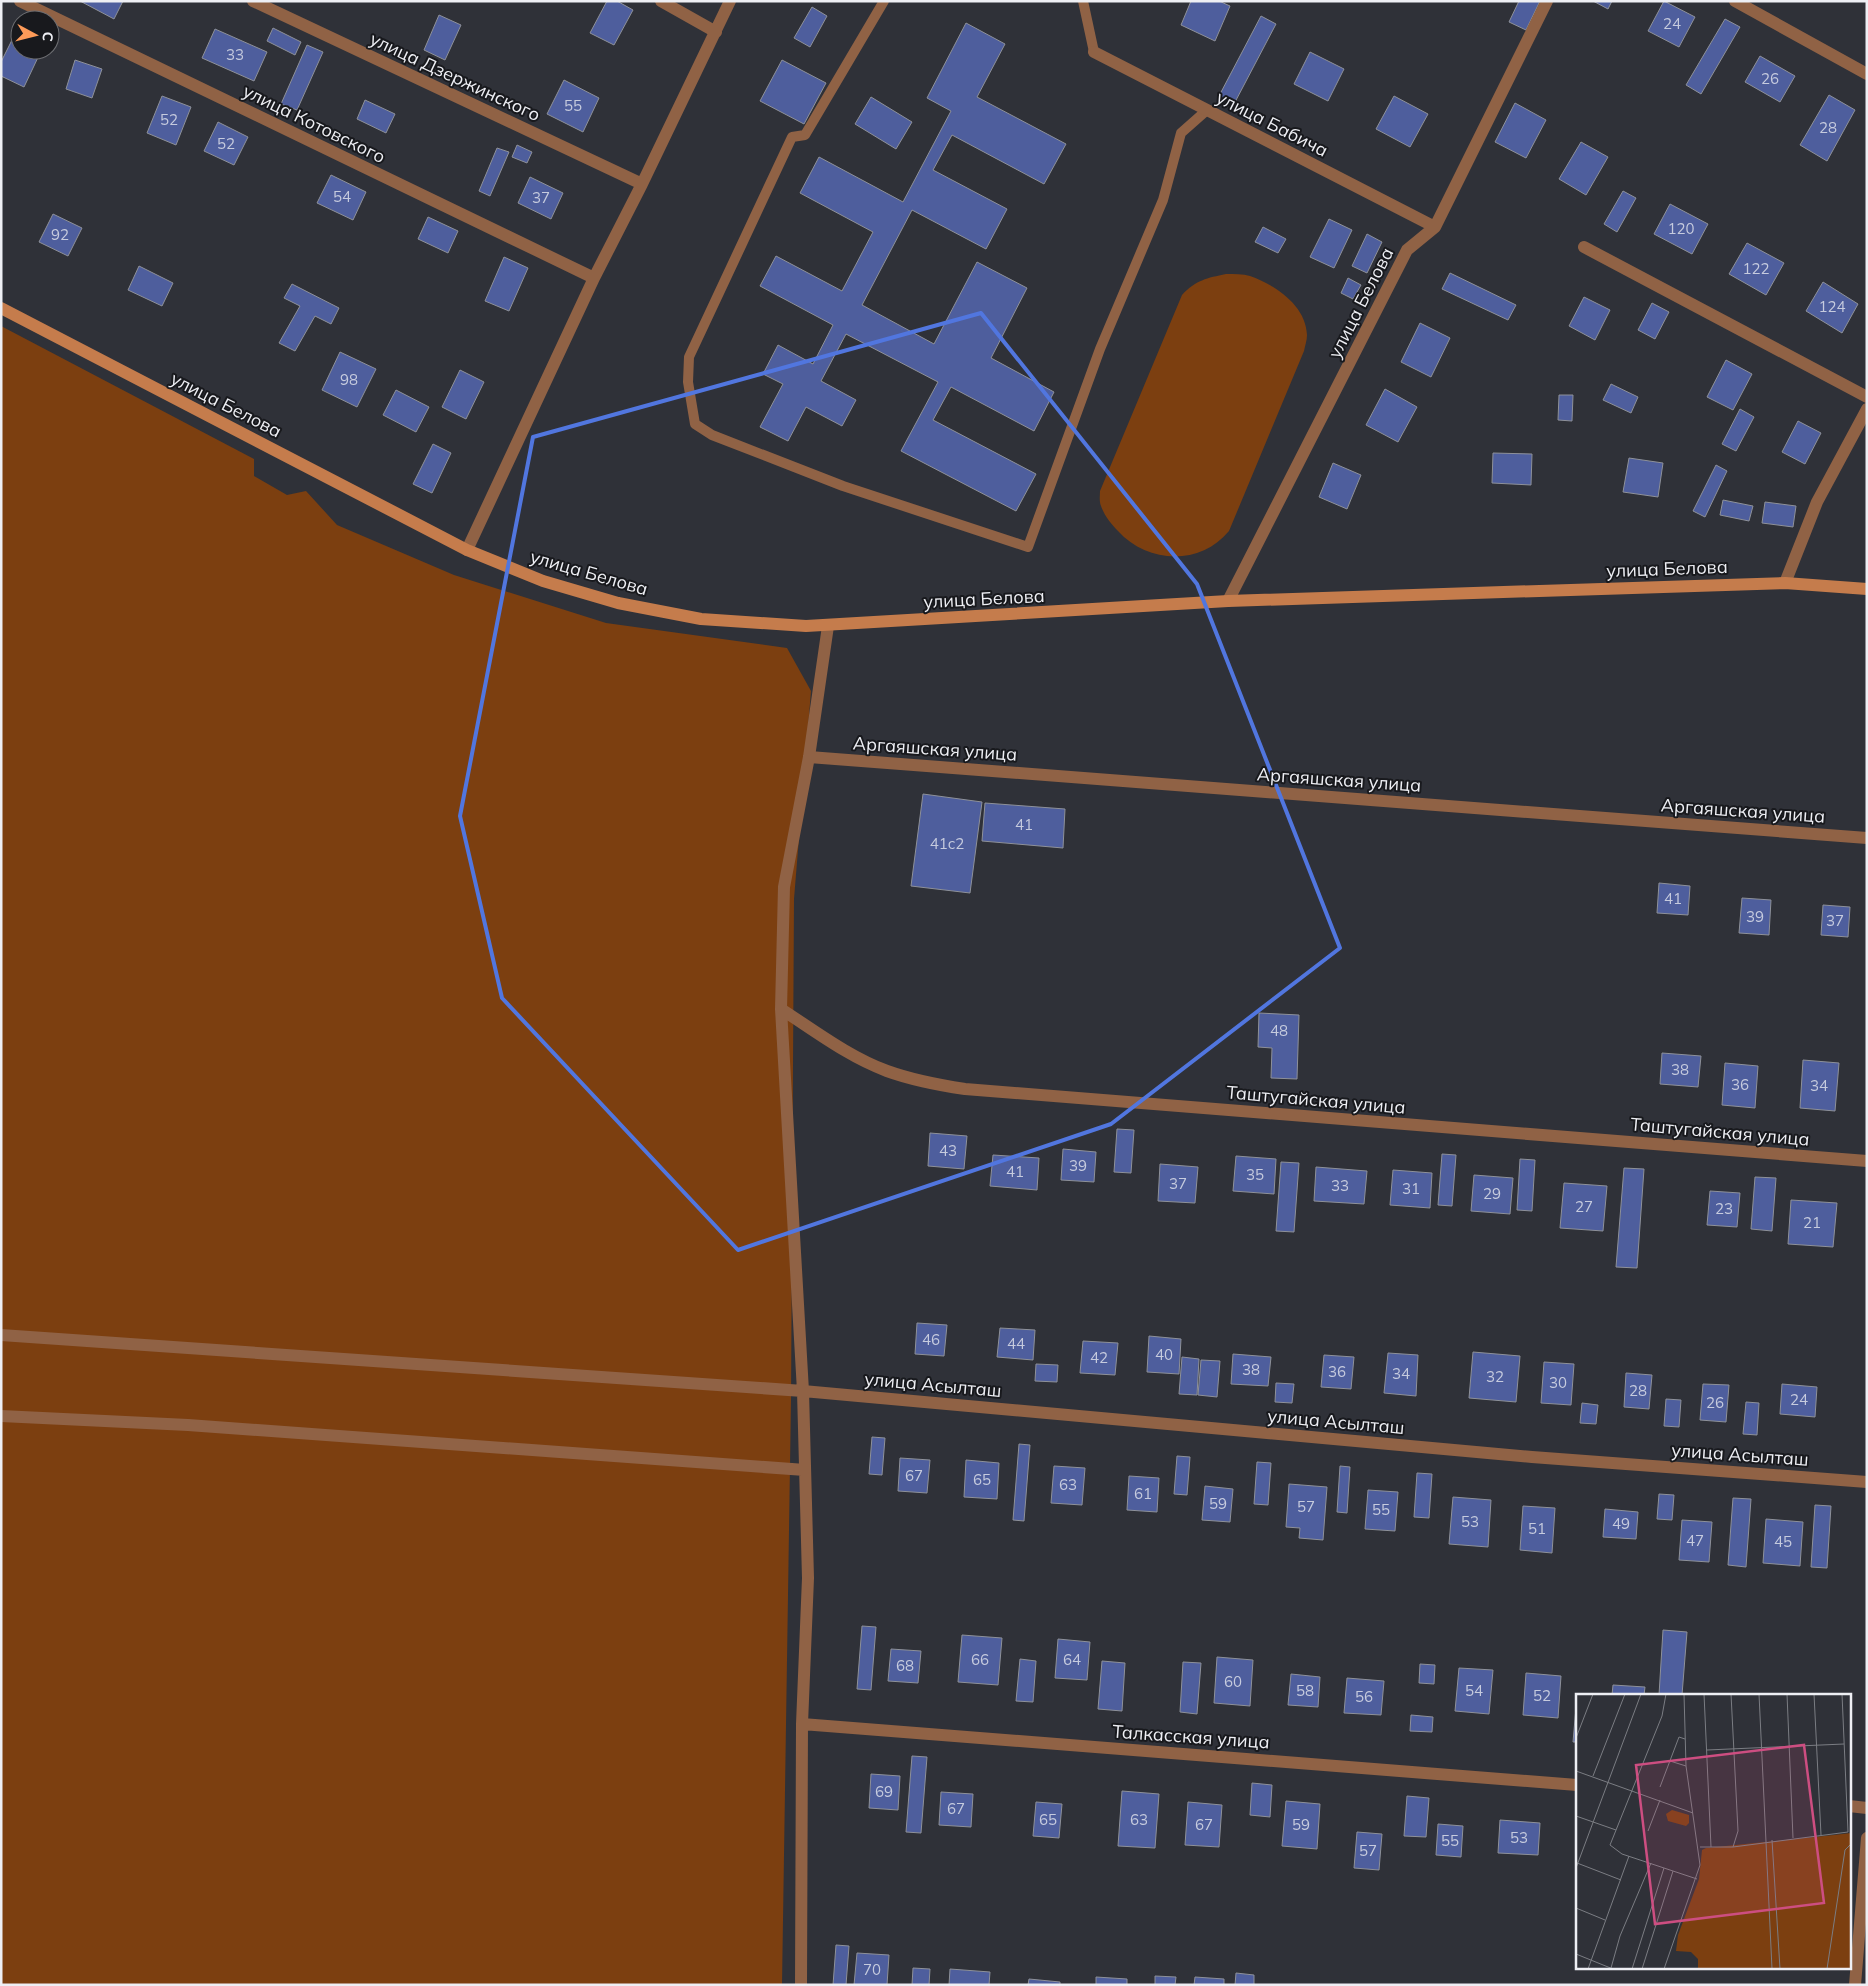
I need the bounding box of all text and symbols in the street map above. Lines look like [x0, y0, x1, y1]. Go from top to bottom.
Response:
north arrow [10, 10, 60, 60]
house number: 24 [1663, 14, 1681, 33]
street label: улица Дзержинского [366, 27, 544, 126]
text: С [38, 31, 57, 42]
house number: 33 [226, 45, 244, 64]
house number: 26 [1761, 69, 1779, 88]
street label: улица Котовского [239, 79, 389, 168]
street label: улица Бабича [1212, 85, 1332, 162]
house number: 55 [564, 96, 582, 115]
house number: 52 [160, 110, 178, 129]
house number: 28 [1819, 118, 1837, 137]
house number: 52 [217, 134, 235, 153]
house number: 54 [333, 187, 351, 206]
house number: 37 [532, 188, 550, 207]
house number: 120 [1667, 219, 1695, 238]
house number: 92 [51, 225, 69, 244]
street label: улица Белова [1323, 243, 1398, 362]
house number: 122 [1742, 259, 1770, 278]
house number: 124 [1818, 297, 1846, 316]
street label: улица Белова [167, 367, 286, 442]
house number: 98 [340, 370, 358, 389]
street label: улица Белова [528, 545, 651, 600]
street label: улица Белова [1606, 555, 1728, 582]
street label: улица Белова [923, 584, 1045, 613]
street label: Аргаяшская улица [852, 731, 1018, 766]
street label: Аргаяшская улица [1256, 762, 1422, 797]
street label: Аргаяшская улица [1660, 793, 1826, 828]
house number: 41 [1015, 815, 1033, 834]
house number: 41с2 [930, 834, 964, 853]
house number: 41 [1664, 889, 1682, 908]
house number: 39 [1746, 907, 1764, 926]
house number: 37 [1826, 911, 1844, 930]
house number: 48 [1270, 1021, 1288, 1040]
house number: 38 [1671, 1060, 1689, 1079]
house number: 36 [1731, 1075, 1749, 1094]
house number: 34 [1810, 1076, 1828, 1095]
street label: Таштугайская улица [1226, 1080, 1407, 1119]
street label: Таштугайская улица [1630, 1112, 1811, 1151]
house number: 43 [939, 1141, 957, 1160]
house number: 39 [1069, 1156, 1087, 1175]
house number: 41 [1006, 1162, 1024, 1181]
house number: 35 [1246, 1165, 1264, 1184]
house number: 37 [1169, 1174, 1187, 1193]
house number: 33 [1331, 1176, 1349, 1195]
house number: 31 [1402, 1179, 1420, 1198]
house number: 29 [1483, 1184, 1501, 1203]
house number: 27 [1575, 1197, 1593, 1216]
house number: 23 [1715, 1199, 1733, 1218]
house number: 21 [1803, 1213, 1821, 1232]
house number: 46 [922, 1330, 940, 1349]
house number: 44 [1007, 1334, 1025, 1353]
house number: 40 [1155, 1345, 1173, 1364]
house number: 42 [1090, 1348, 1108, 1367]
house number: 38 [1242, 1360, 1260, 1379]
house number: 36 [1328, 1362, 1346, 1381]
house number: 34 [1392, 1364, 1410, 1383]
street label: улица Асылташ [864, 1367, 1002, 1402]
house number: 32 [1486, 1367, 1504, 1386]
house number: 30 [1549, 1373, 1567, 1392]
house number: 28 [1629, 1381, 1647, 1400]
house number: 24 [1790, 1390, 1808, 1409]
house number: 26 [1706, 1393, 1724, 1412]
street label: улица Асылташ [1267, 1404, 1405, 1439]
street label: улица Асылташ [1671, 1438, 1809, 1471]
house number: 67 [905, 1466, 923, 1485]
house number: 65 [973, 1470, 991, 1489]
house number: 63 [1059, 1475, 1077, 1494]
house number: 61 [1134, 1484, 1152, 1503]
house number: 59 [1209, 1494, 1227, 1513]
house number: 57 [1297, 1497, 1315, 1516]
house number: 55 [1372, 1500, 1390, 1519]
house number: 53 [1461, 1512, 1479, 1531]
house number: 49 [1612, 1514, 1630, 1533]
house number: 51 [1528, 1519, 1546, 1538]
house number: 47 [1686, 1531, 1704, 1550]
house number: 45 [1774, 1532, 1792, 1551]
house number: 66 [971, 1650, 989, 1669]
house number: 64 [1063, 1650, 1081, 1669]
house number: 68 [896, 1656, 914, 1675]
house number: 60 [1224, 1672, 1242, 1691]
house number: 58 [1296, 1681, 1314, 1700]
house number: 54 [1465, 1681, 1483, 1700]
house number: 52 [1533, 1686, 1551, 1705]
house number: 56 [1355, 1687, 1373, 1706]
inset map [1576, 1694, 1850, 1968]
street label: Талкасская улица [1112, 1720, 1270, 1753]
house number: 69 [875, 1782, 893, 1801]
house number: 67 [947, 1799, 965, 1818]
house number: 65 [1039, 1810, 1057, 1829]
house number: 63 [1130, 1810, 1148, 1829]
house number: 67 [1195, 1815, 1213, 1834]
house number: 59 [1292, 1815, 1310, 1834]
house number: 53 [1510, 1828, 1528, 1847]
house number: 55 [1441, 1831, 1459, 1850]
house number: 57 [1359, 1841, 1377, 1860]
house number: 70 [863, 1960, 881, 1979]

